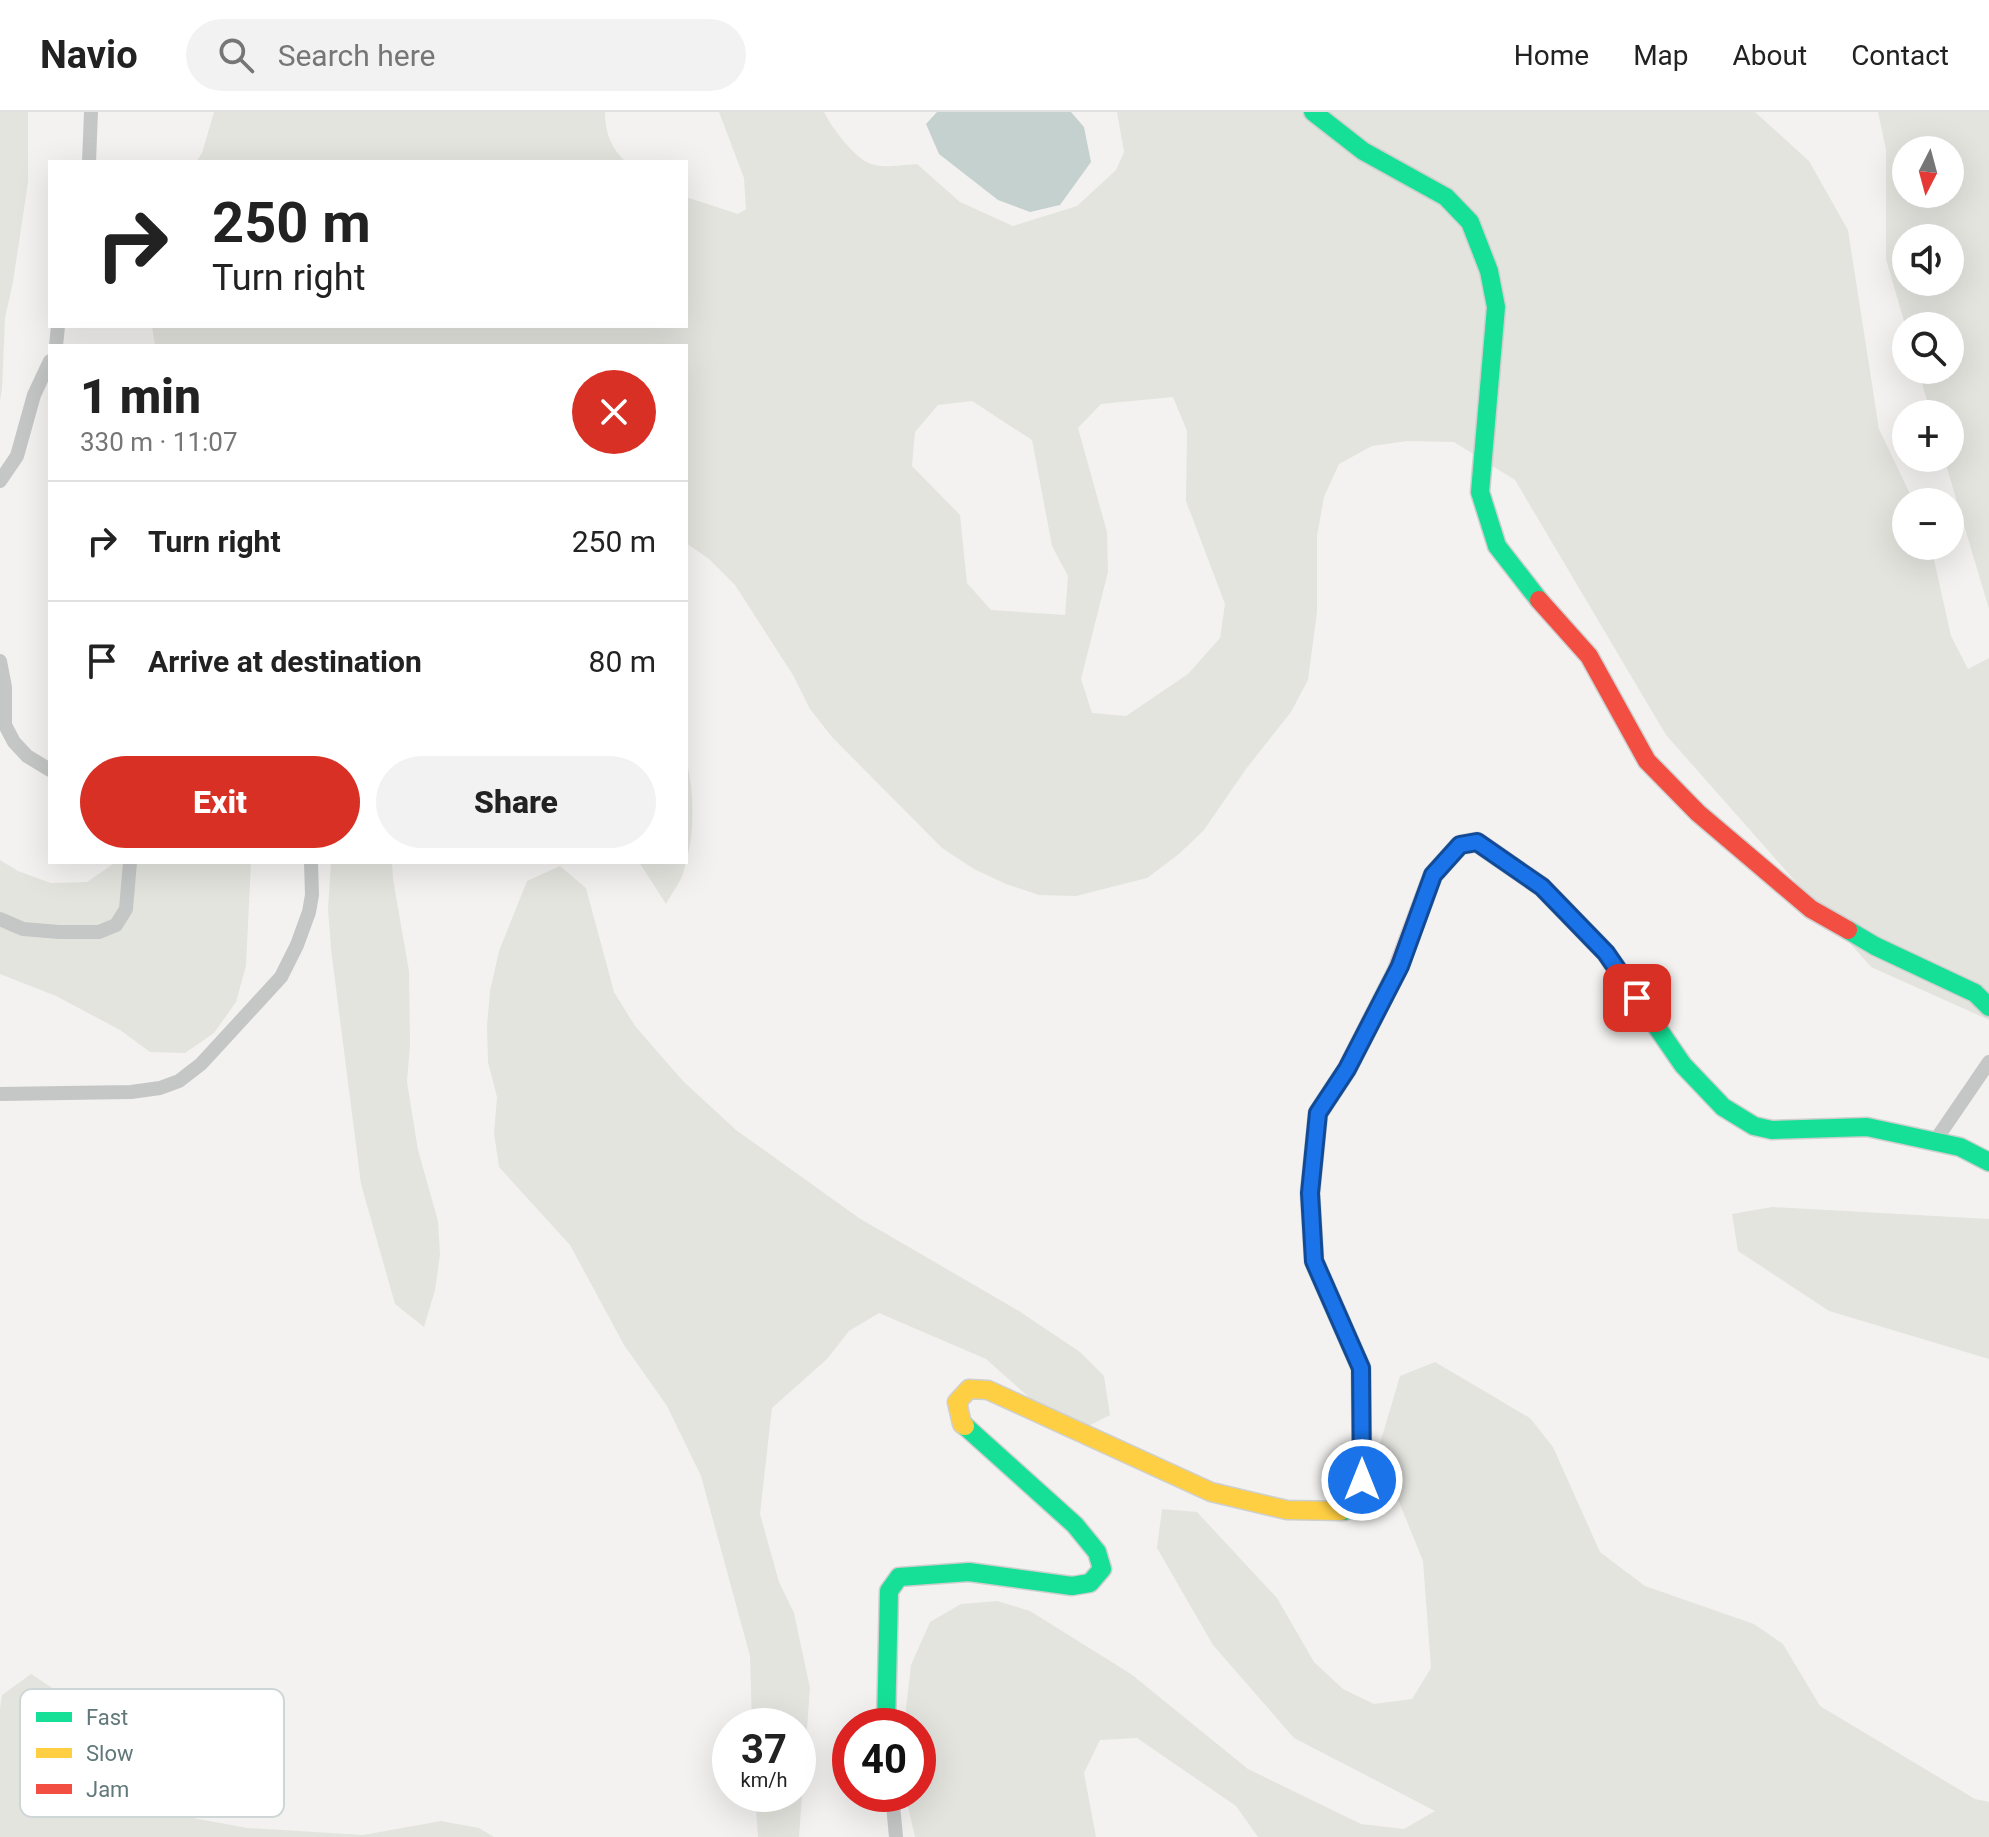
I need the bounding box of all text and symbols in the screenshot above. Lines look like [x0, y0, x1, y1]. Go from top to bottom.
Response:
search box [186, 19, 746, 91]
text: Navio [40, 33, 138, 77]
icon: search [214, 33, 258, 77]
text: Search here [278, 38, 435, 73]
text: Home [1514, 39, 1589, 72]
text: Map [1633, 39, 1689, 72]
text: About [1733, 39, 1807, 72]
text: Contact [1851, 39, 1949, 72]
north arrow [1892, 136, 1964, 208]
map controls [1892, 136, 1964, 560]
text: 250 m [212, 190, 371, 256]
icon: right [80, 192, 184, 296]
button: sound [1892, 224, 1964, 296]
text: Turn right [212, 257, 365, 299]
button: search [1892, 312, 1964, 384]
text: 1 min [80, 368, 201, 425]
button: close [572, 370, 656, 454]
button: + [1892, 400, 1964, 472]
text: 330 m · 11:07 [80, 427, 238, 457]
button: − [1892, 488, 1964, 560]
icon: right [80, 519, 124, 563]
text: Turn right [148, 524, 281, 559]
text: 250 m [572, 524, 656, 559]
icon: arrive [80, 639, 124, 683]
text: Arrive at destination [148, 644, 422, 679]
text: 80 m [589, 644, 656, 679]
button: Exit [80, 756, 360, 848]
button: Share [376, 756, 656, 848]
pin [1603, 964, 1671, 1032]
icon: arrive [1615, 976, 1659, 1020]
position arrow [1320, 1438, 1404, 1522]
legend [20, 1689, 284, 1817]
text: Fast [86, 1705, 128, 1730]
speed limit sign: 40 [832, 1708, 936, 1812]
text: 37 [741, 1726, 787, 1773]
text: Slow [86, 1741, 134, 1766]
text: km/h [741, 1768, 787, 1792]
text: Jam [86, 1777, 129, 1802]

